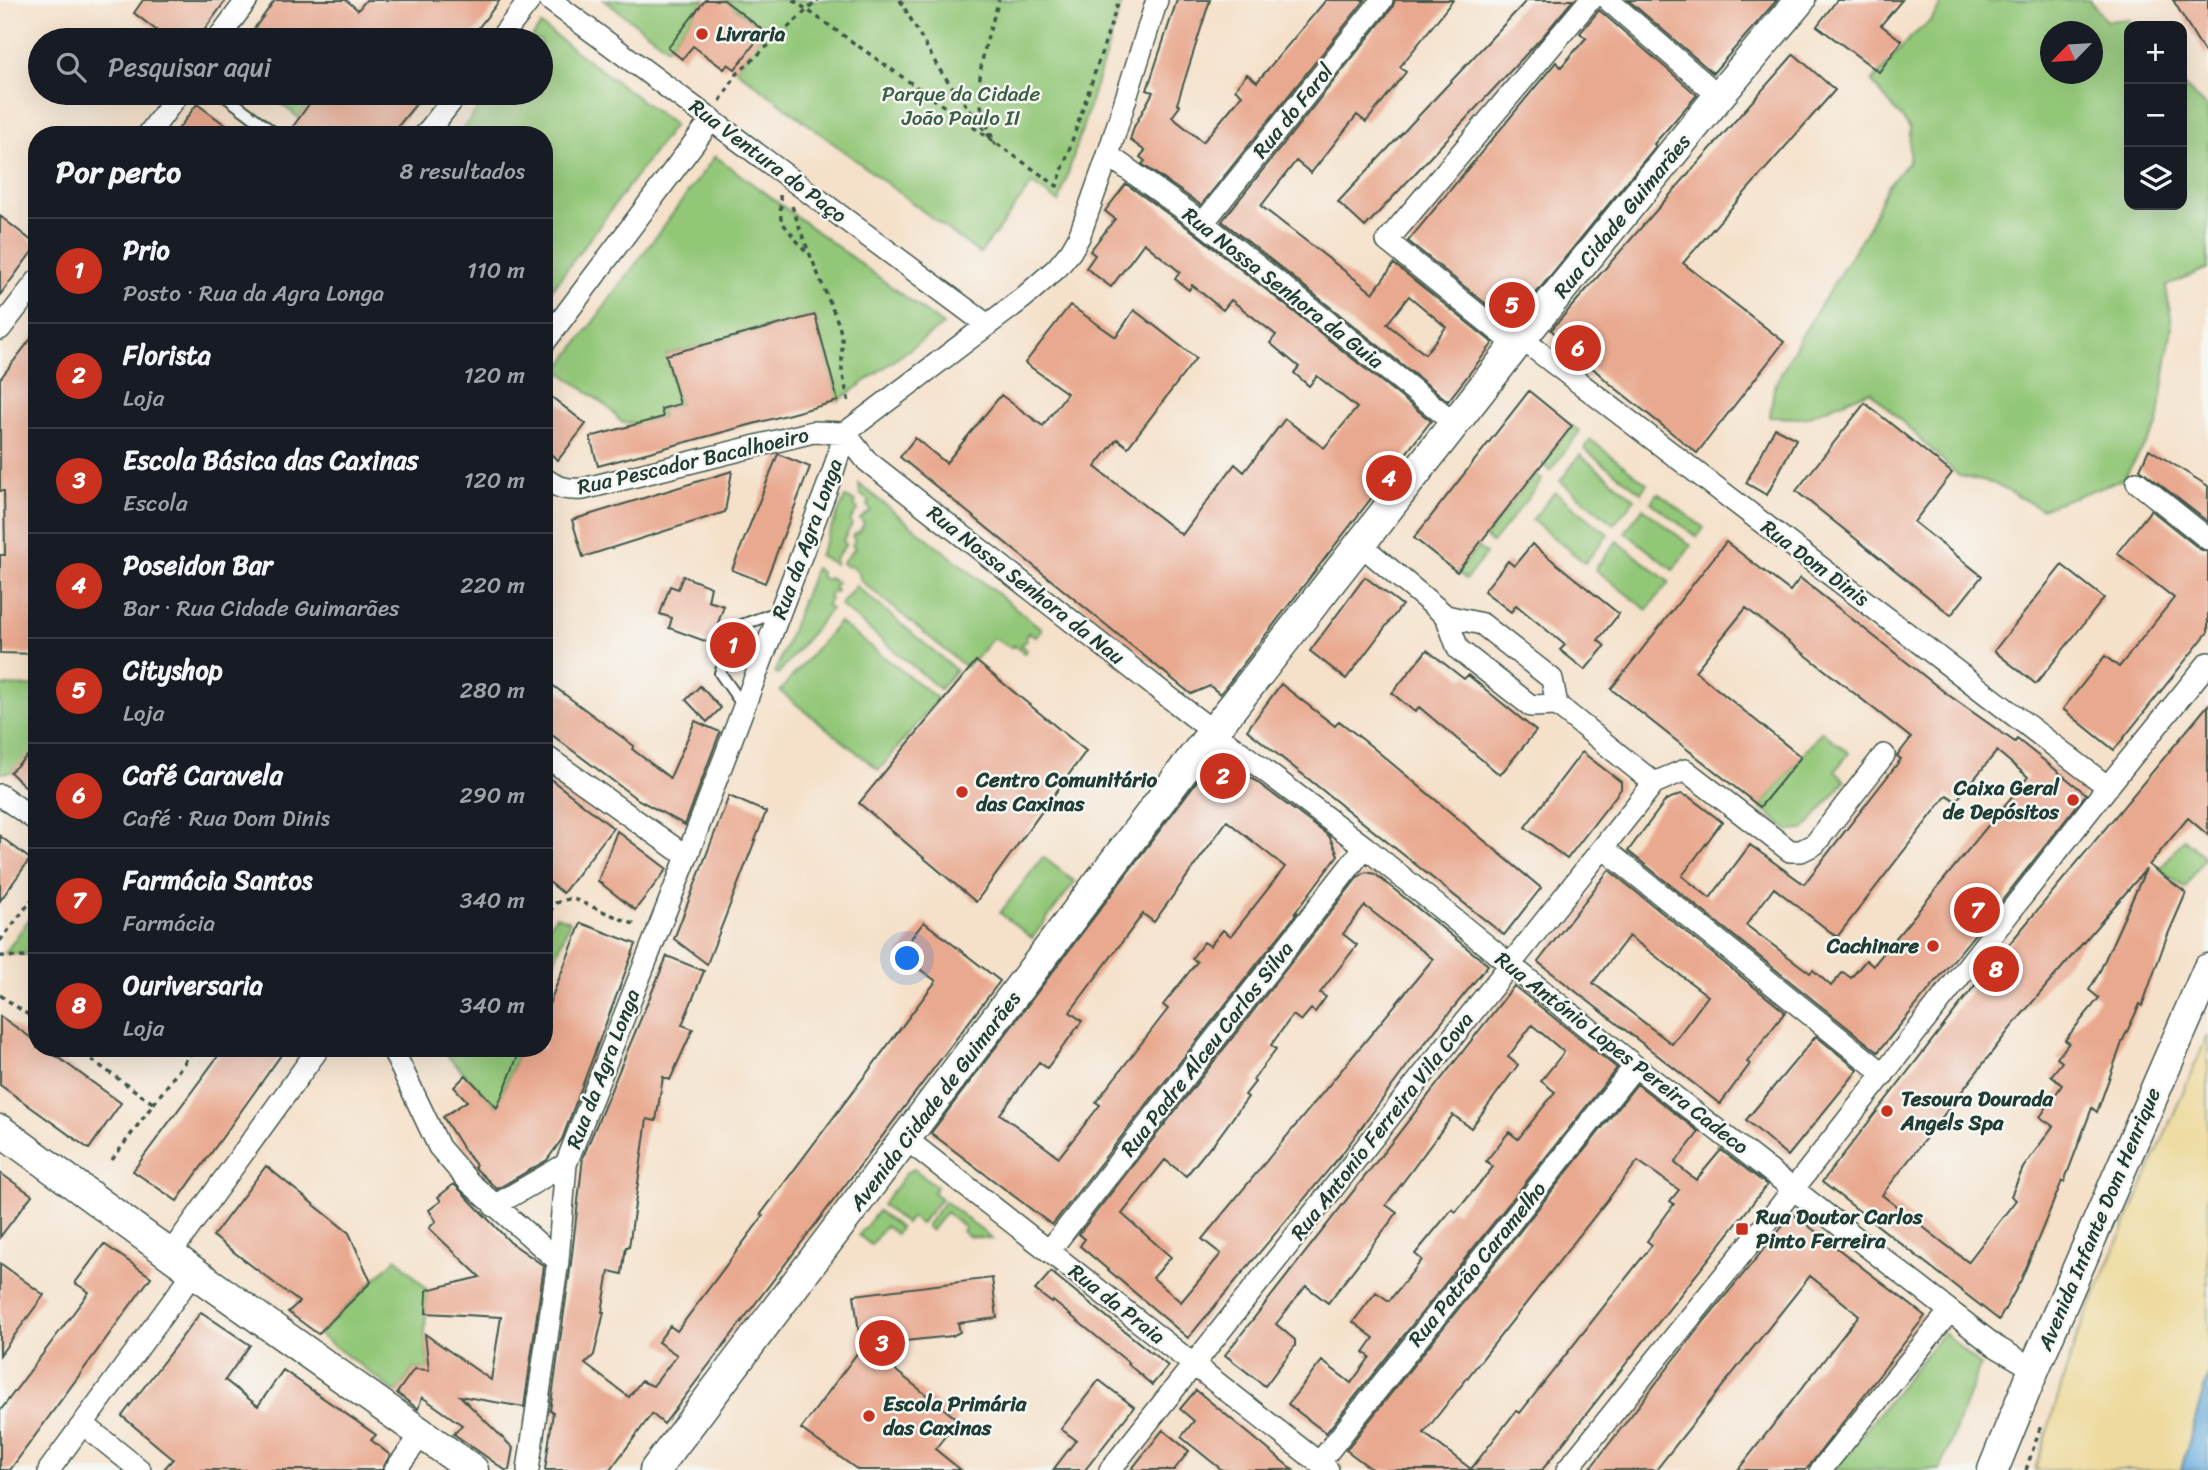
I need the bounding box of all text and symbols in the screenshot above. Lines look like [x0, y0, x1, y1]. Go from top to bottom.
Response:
place label: Livraria [716, 15, 786, 53]
north arrow [2040, 21, 2103, 84]
map controls [2124, 21, 2187, 210]
button: + [2124, 21, 2187, 84]
marker: Livraria [694, 26, 710, 42]
search box [28, 28, 553, 105]
text: Pesquisar aqui [108, 44, 271, 90]
icon: search [52, 48, 90, 86]
street label: Rua do Farol [1242, 54, 1344, 167]
park label: Parque da Cidade João Paulo II [882, 75, 1040, 137]
button: − [2124, 84, 2187, 147]
street label: Rua Ventura do Paço [681, 89, 856, 234]
street label: Rua Cidade Guimarães [1543, 125, 1701, 307]
text: Por perto [56, 145, 181, 199]
button: layers [2124, 147, 2187, 210]
text: 8 resultados [400, 151, 525, 192]
street label: Rua Nossa Senhora da Guia [1174, 197, 1393, 379]
text: Prio [123, 227, 170, 273]
text: 1 [74, 250, 84, 291]
text: 110 m [467, 250, 525, 291]
text: Posto · Rua da Agra Longa [123, 273, 384, 314]
pin: 5 [1489, 279, 1535, 331]
pin: 6 [1555, 322, 1601, 374]
text: Florista [123, 332, 211, 378]
text: 2 [72, 355, 86, 396]
text: 120 m [464, 355, 525, 396]
text: Loja [123, 378, 164, 419]
street label: Rua Pescador Bacalhoeiro [573, 416, 813, 506]
text: Escola Básica das Caxinas [123, 437, 419, 483]
pin: 4 [1366, 452, 1412, 504]
street label: Rua da Agra Longa [760, 453, 854, 625]
text: 3 [73, 460, 85, 501]
text: 120 m [464, 460, 525, 501]
text: Escola [123, 483, 188, 524]
street label: Rua Nossa Senhora da Nau [918, 495, 1134, 675]
street label: Rua Dom Dinis [1752, 509, 1878, 617]
text: Poseidon Bar [123, 542, 272, 588]
text: 4 [72, 565, 86, 606]
text: 220 m [460, 565, 525, 606]
text: Bar · Rua Cidade Guimarães [123, 588, 400, 629]
pin: 1 [710, 619, 756, 671]
text: Cityshop [123, 647, 222, 693]
text: 5 [72, 670, 86, 711]
text: 280 m [460, 670, 525, 711]
text: Loja [123, 693, 164, 734]
pin: 2 [1200, 750, 1246, 802]
text: Café Caravela [123, 752, 283, 798]
place label: Centro Comunitário das Caxinas [975, 761, 1158, 823]
place label: Caixa Geral de Depósitos [1943, 769, 2060, 831]
text: 6 [72, 775, 86, 816]
text: 290 m [459, 775, 525, 816]
marker: Centro Comunitário das Caxinas [954, 784, 970, 800]
marker: Caixa Geral de Depósitos [2065, 792, 2081, 808]
text: Café · Rua Dom Dinis [123, 798, 330, 839]
text: Farmácia Santos [123, 857, 313, 903]
text: 7 [72, 880, 86, 921]
text: 340 m [460, 880, 525, 921]
pin: 7 [1954, 884, 2000, 936]
text: Farmácia [123, 903, 215, 944]
place label: Cachinare [1826, 927, 1919, 965]
street label: Rua Padre Alceu Carlos Silva [1110, 932, 1304, 1165]
marker: Cachinare [1925, 938, 1941, 954]
your location [890, 941, 924, 975]
street label: Rua António Lopes Pereira Cadeco [1486, 941, 1758, 1165]
pin: 8 [1973, 943, 2019, 995]
text: Ouriversaria [123, 962, 263, 1008]
street label: Avenida Cidade de Guimarães [838, 982, 1031, 1220]
street label: Rua da Agra Longa [555, 983, 651, 1155]
text: 8 [72, 985, 86, 1026]
text: 340 m [460, 985, 525, 1026]
street label: Rua Antonio Ferreira Vila Cova [1280, 1003, 1484, 1249]
text: Loja [123, 1008, 164, 1049]
place label: Tesoura Dourada Angels Spa [1900, 1080, 2054, 1142]
street label: Avenida Infante Dom Henrique [2026, 1081, 2172, 1358]
marker: Tesoura Dourada Angels Spa [1879, 1103, 1895, 1119]
street label: Rua Patrão Caramelho [1398, 1172, 1556, 1356]
place label: Rua Doutor Carlos Pinto Ferreira [1755, 1198, 1923, 1260]
marker: Rua Doutor Carlos Pinto Ferreira [1734, 1221, 1750, 1237]
street label: Rua da Praia [1060, 1254, 1174, 1355]
pin: 3 [859, 1317, 905, 1369]
place label: Escola Primária das Caxinas [883, 1385, 1028, 1447]
marker: Escola Primária das Caxinas [861, 1408, 877, 1424]

